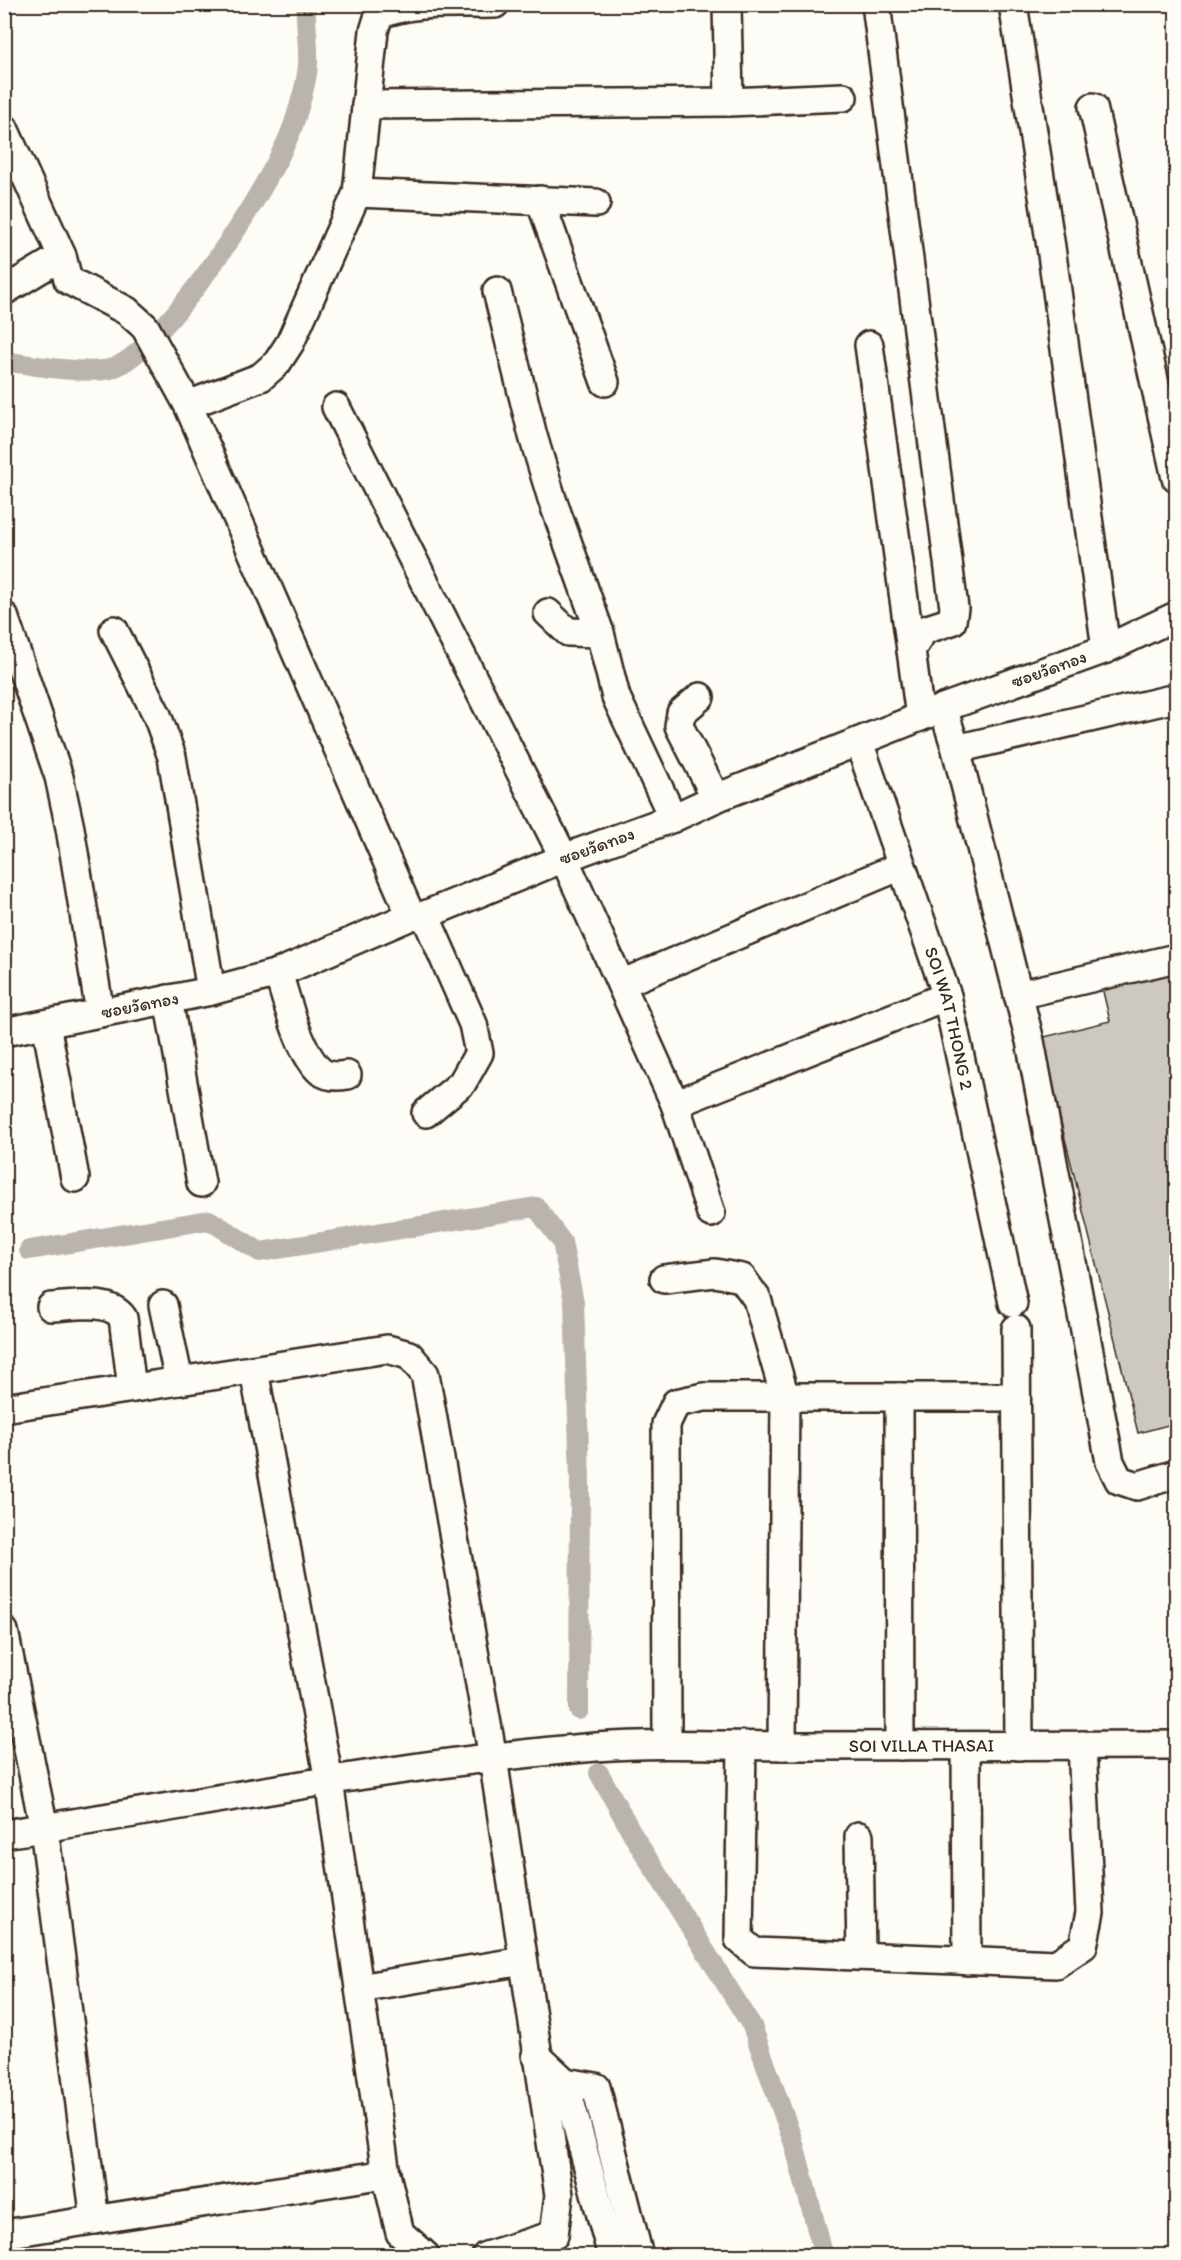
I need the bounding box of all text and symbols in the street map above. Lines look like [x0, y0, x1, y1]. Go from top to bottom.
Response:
street label: ซอยวัดทอง [1008, 645, 1090, 693]
street label: ซอยวัดทอง [556, 822, 638, 870]
street label: SOI WAT THONG 2 [920, 944, 978, 1092]
street label: ซอยวัดทอง [99, 987, 181, 1023]
street label: SOI VILLA THASAI [849, 1734, 994, 1757]

